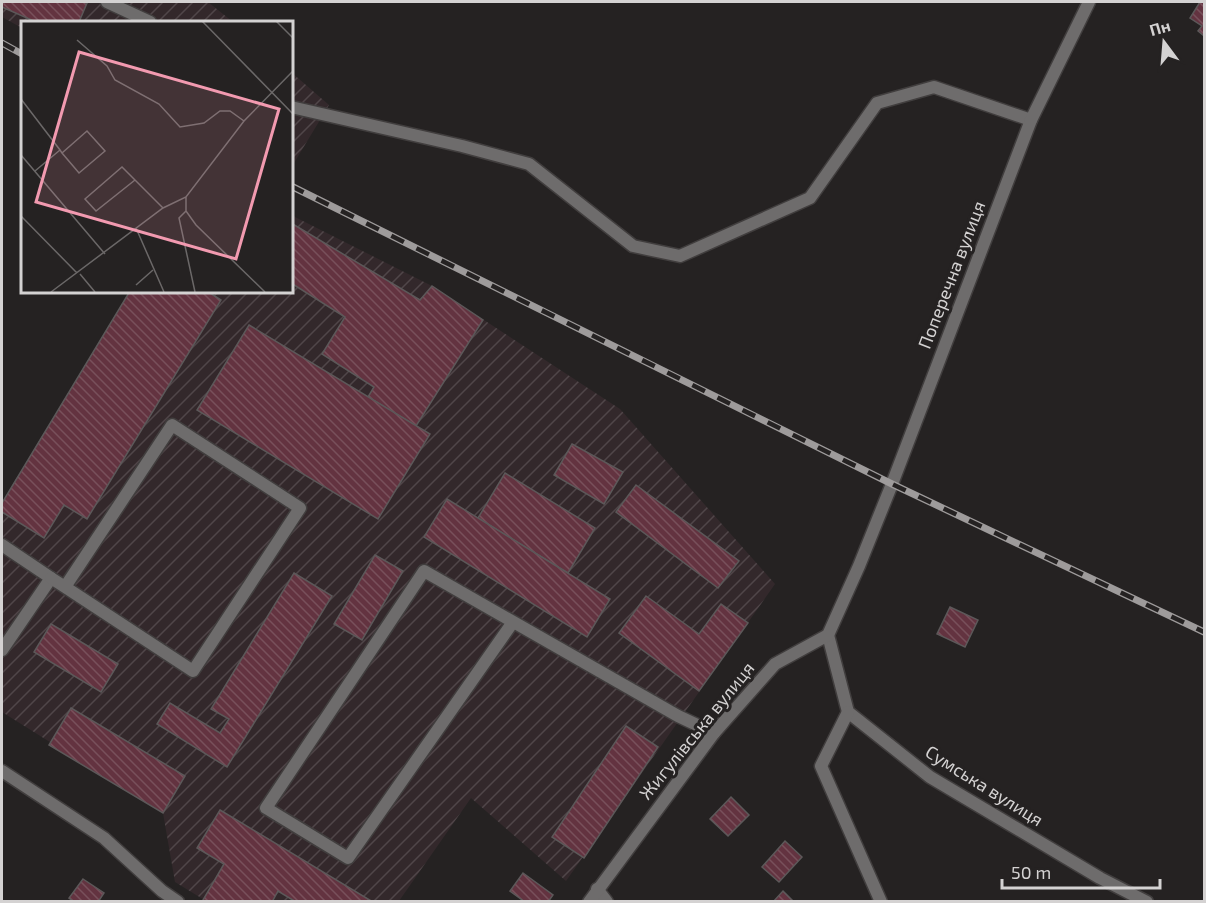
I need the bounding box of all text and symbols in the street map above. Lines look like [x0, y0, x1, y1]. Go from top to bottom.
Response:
north arrow [1134, 12, 1194, 72]
text: Пн [1147, 15, 1172, 39]
inset map [21, 21, 292, 292]
street label: Поперечна вулиця [913, 198, 989, 352]
street label: Жигулівська вулиця [634, 657, 758, 804]
street label: Сумська вулиця [922, 740, 1048, 830]
scale bar [1002, 852, 1160, 890]
text: 50 m [1011, 861, 1051, 883]

